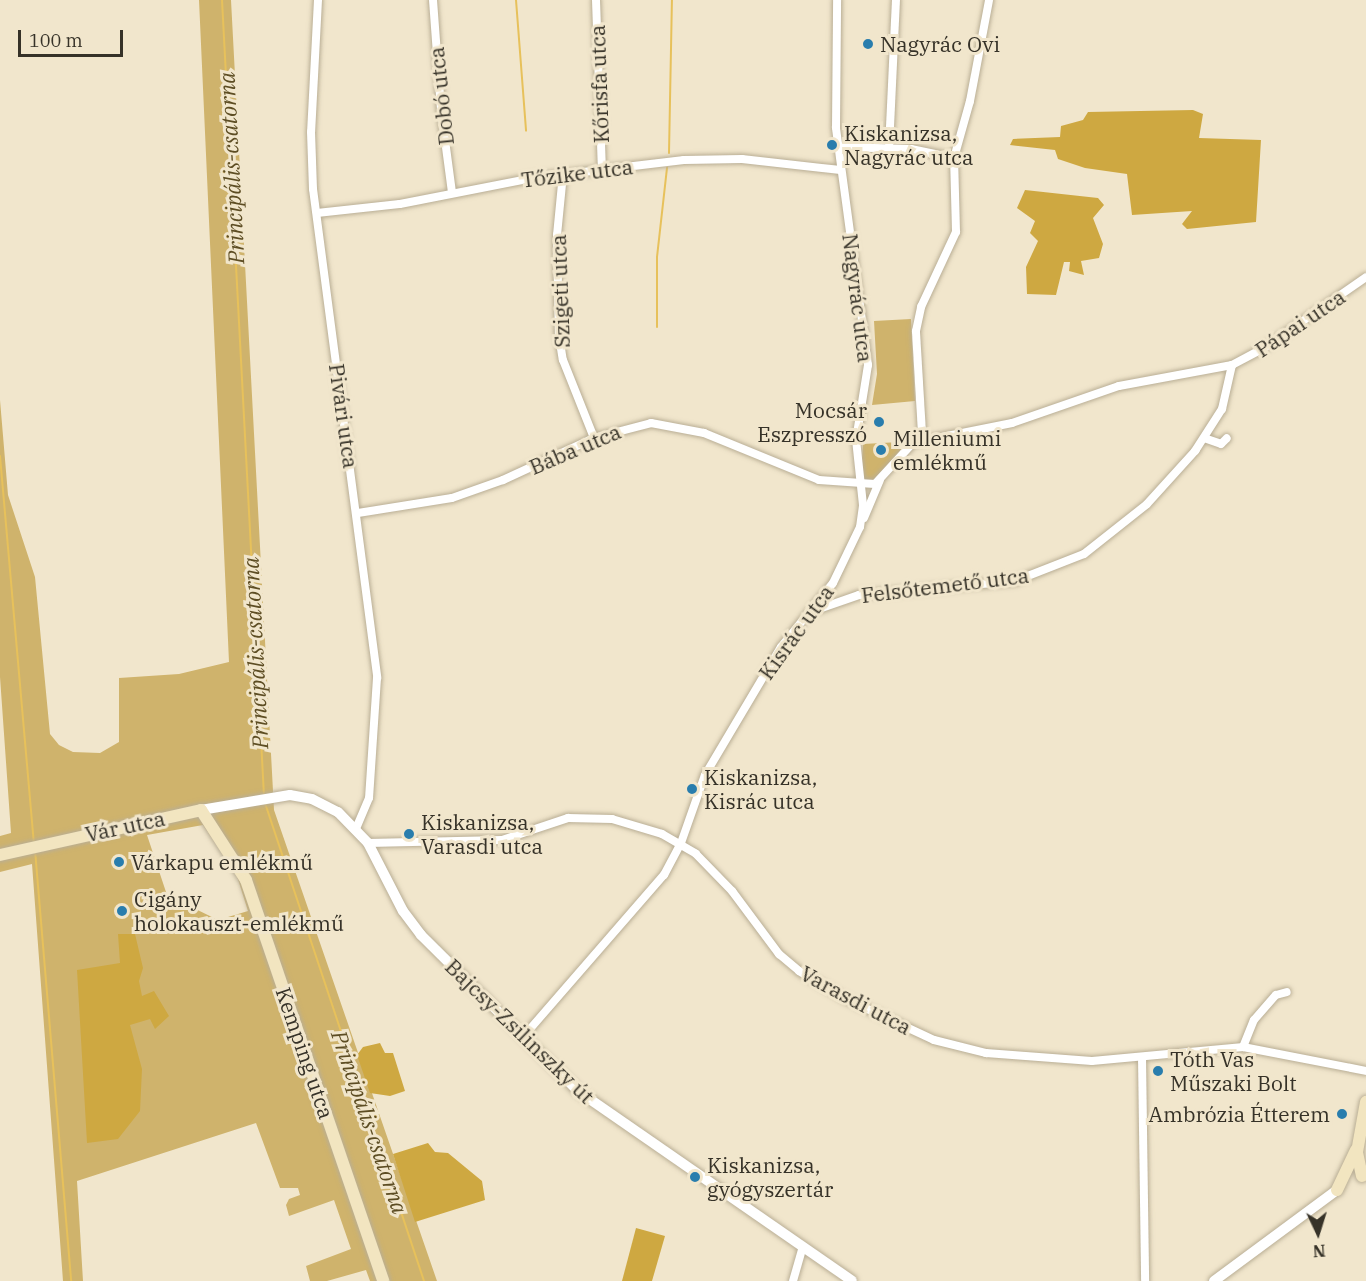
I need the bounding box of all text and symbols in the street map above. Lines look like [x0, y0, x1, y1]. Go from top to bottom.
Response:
scale bar [21, 18, 126, 56]
street label: Kőrisfa utca [584, 24, 614, 144]
text: 100 m [29, 29, 83, 52]
place label: Nagyrác Ovi [880, 31, 1000, 57]
marker: Nagyrác Ovi [861, 37, 875, 51]
street label: Dobó utca [423, 46, 459, 146]
water label: Principális-csatorna [213, 71, 249, 265]
place label: Kiskanizsa, Nagyrác utca [844, 120, 974, 170]
marker: Kiskanizsa, Nagyrác utca [825, 138, 839, 152]
street label: Tőzike utca [520, 154, 634, 192]
street label: Nagyrác utca [838, 232, 878, 364]
street label: Szigeti utca [545, 234, 575, 348]
street label: Pápai utca [1250, 284, 1350, 362]
street label: Pivári utca [324, 362, 364, 470]
place label: Mocsár Eszpresszó [757, 397, 867, 447]
marker: Mocsár Eszpresszó [872, 415, 886, 429]
street label: Bába utca [525, 418, 625, 480]
place label: Milleniumi emlékmű [893, 425, 1001, 475]
marker: Milleniumi emlékmű [874, 443, 888, 457]
water label: Principális-csatorna [237, 556, 273, 750]
street label: Felsőtemető utca [860, 562, 1030, 608]
street label: Kisrác utca [753, 580, 839, 684]
place label: Kiskanizsa, Kisrác utca [704, 764, 817, 814]
marker: Kiskanizsa, Kisrác utca [685, 782, 699, 796]
street label: Vár utca [83, 805, 167, 847]
place label: Kiskanizsa, Varasdi utca [421, 809, 543, 859]
marker: Kiskanizsa, Varasdi utca [402, 827, 416, 841]
place label: Várkapu emlékmű [131, 849, 313, 875]
marker: Várkapu emlékmű [112, 855, 126, 869]
place label: Cigány holokauszt-emlékmű [134, 886, 344, 936]
marker: Cigány holokauszt-emlékmű [115, 904, 129, 918]
street label: Bajcsy-Zsilinszky út [440, 954, 600, 1108]
street label: Varasdi utca [796, 960, 916, 1040]
street label: Kemping utca [271, 984, 339, 1122]
water label: Principális-csatorna [326, 1027, 414, 1217]
place label: Tóth Vas Műszaki Bolt [1170, 1046, 1297, 1096]
marker: Tóth Vas Műszaki Bolt [1151, 1064, 1165, 1078]
place label: Ambrózia Étterem [1149, 1101, 1330, 1127]
marker: Ambrózia Étterem [1335, 1107, 1349, 1121]
place label: Kiskanizsa, gyógyszertár [707, 1152, 833, 1202]
marker: Kiskanizsa, gyógyszertár [688, 1170, 702, 1184]
north arrow [1288, 1203, 1348, 1263]
text: N [1312, 1241, 1326, 1261]

